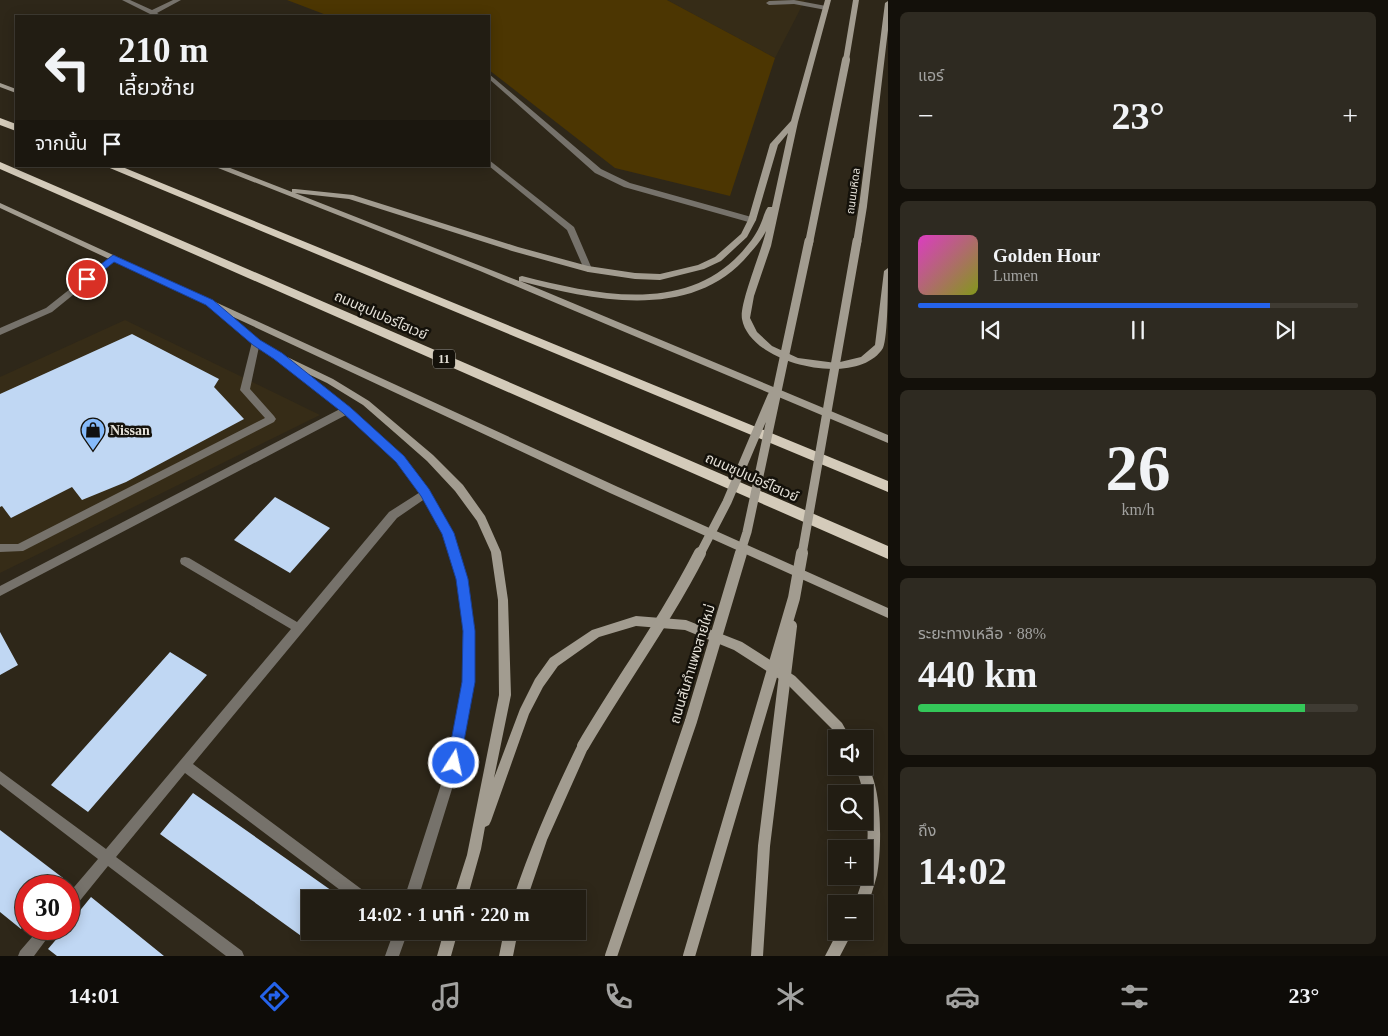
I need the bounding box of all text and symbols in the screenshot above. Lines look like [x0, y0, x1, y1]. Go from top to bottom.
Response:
text: 210 m [118, 31, 208, 70]
icon: left [35, 35, 100, 100]
text: แอร์ [918, 67, 944, 84]
text: เลี้ยวซ้าย [118, 75, 195, 100]
text: 23° [1111, 95, 1165, 137]
text: − [918, 100, 934, 131]
text: + [1342, 100, 1358, 131]
icon: arrive [98, 130, 126, 158]
text: จากนั้น [35, 133, 88, 154]
street label: ถนนมหิดล [844, 167, 862, 215]
text: Golden Hour [993, 245, 1100, 266]
pin [66, 258, 108, 300]
icon: arrive [73, 265, 101, 293]
text: Lumen [993, 267, 1038, 284]
street label: ถนนซุปเปอร์ไฮเวย์ [332, 288, 430, 344]
icon: previous [977, 316, 1005, 344]
icon: pause [1124, 316, 1152, 344]
icon: next [1271, 316, 1299, 344]
road number: 11 [433, 349, 455, 368]
shop icon: Nissan [80, 417, 106, 451]
place label: Nissan [110, 423, 150, 438]
text: 26 [1106, 432, 1171, 504]
street label: ถนนซุปเปอร์ไฮเวย์ [703, 450, 801, 506]
text: km/h [1122, 501, 1154, 518]
street label: ถนนสันกำแพงสายใหม่ [666, 602, 718, 726]
text: ระยะทางเหลือ · 88% [918, 625, 1046, 642]
text: 440 km [918, 653, 1037, 695]
map controls [828, 730, 873, 940]
button: sound [828, 730, 873, 775]
position arrow [427, 736, 479, 788]
button: search [828, 785, 873, 830]
text: ถึง [918, 822, 936, 839]
button: + [828, 840, 873, 885]
text: 14:02 [918, 850, 1007, 892]
speed limit sign: 30 [15, 875, 80, 940]
button: − [828, 895, 873, 940]
text: 14:02 · 1 นาที · 220 m [357, 904, 530, 925]
icon: directions [257, 979, 292, 1014]
icon: music [429, 979, 464, 1014]
icon: phone [601, 979, 636, 1014]
icon: climate [773, 979, 808, 1014]
icon: car [945, 979, 980, 1014]
icon: filters [1117, 979, 1152, 1014]
text: 14:01 [68, 983, 120, 1008]
text: 23° [1289, 983, 1319, 1008]

